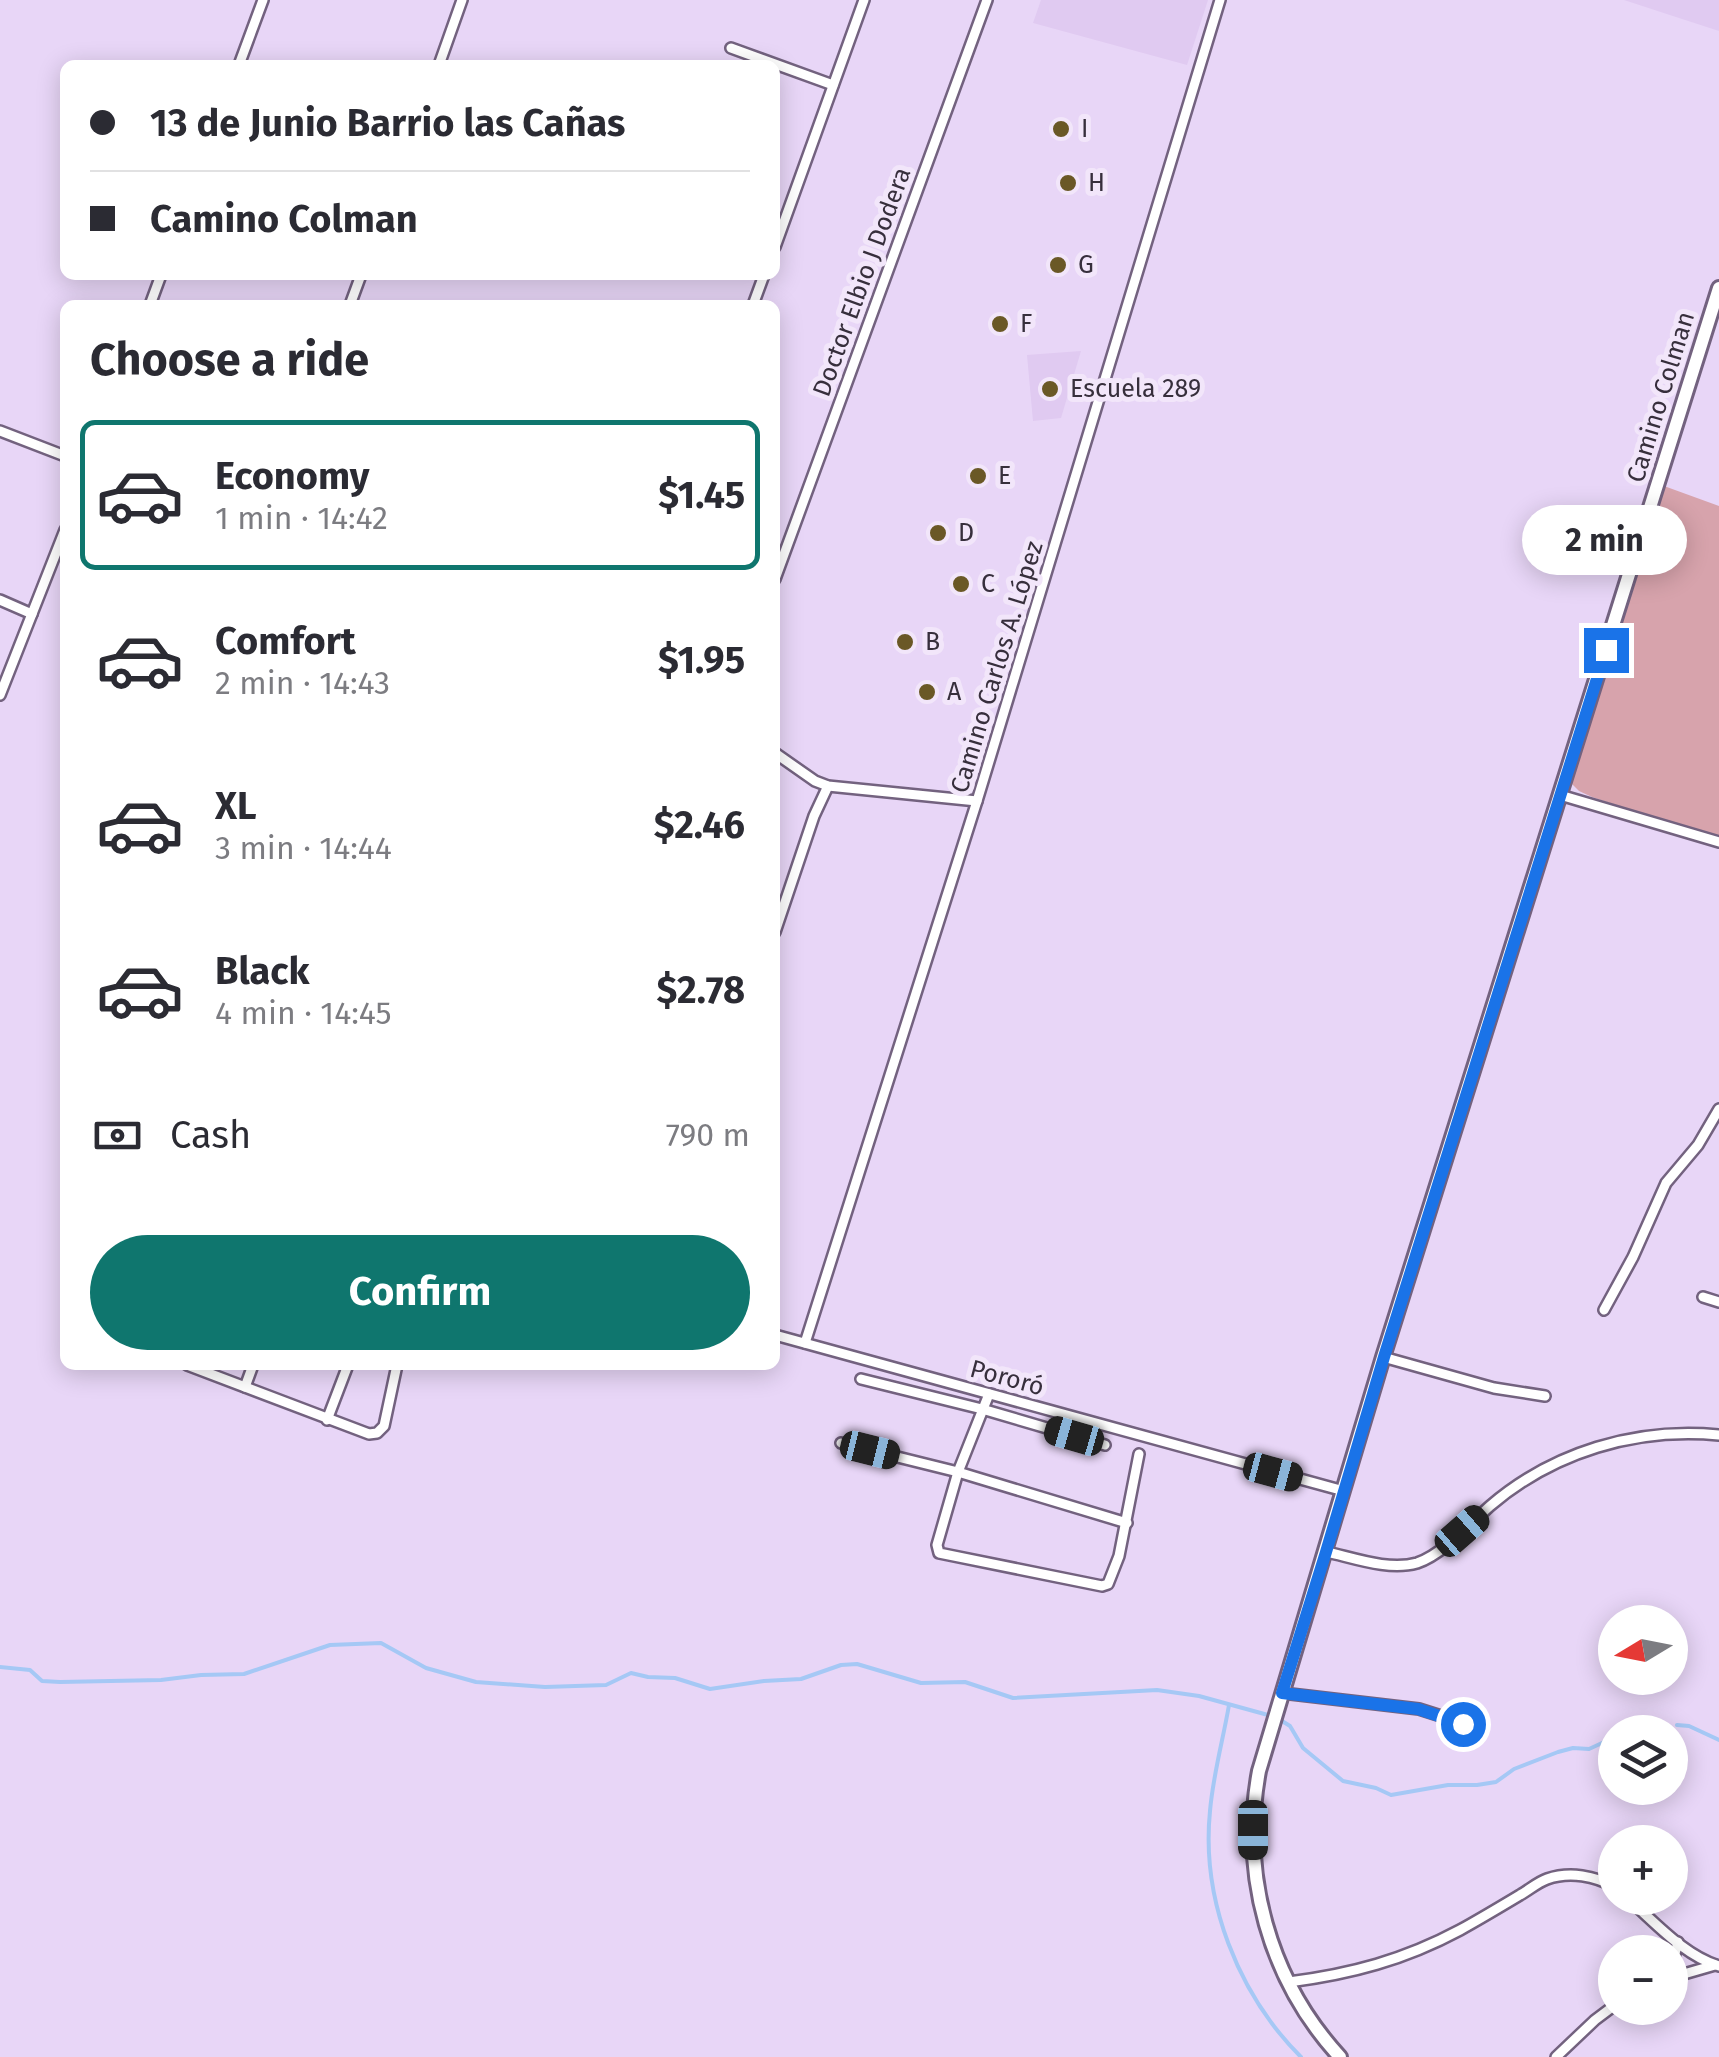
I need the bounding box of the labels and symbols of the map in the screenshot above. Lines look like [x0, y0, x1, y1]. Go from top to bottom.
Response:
place label: I [1081, 114, 1088, 144]
marker: I [1050, 118, 1072, 140]
street label: Doctor Elbio J Dodera [807, 163, 917, 401]
place label: H [1088, 168, 1105, 198]
marker: H [1057, 172, 1079, 194]
place label: G [1078, 250, 1094, 280]
marker: G [1047, 254, 1069, 276]
street label: Camino Colman [1621, 308, 1701, 486]
place label: F [1020, 309, 1032, 339]
marker: F [989, 313, 1011, 335]
place label: Escuela 289 [1070, 374, 1201, 404]
marker: Escuela 289 [1039, 378, 1061, 400]
place label: E [998, 461, 1011, 491]
marker: E [967, 465, 989, 487]
callout: 2 min [1524, 505, 1688, 575]
place label: D [958, 518, 974, 548]
marker: D [927, 522, 949, 544]
street label: Camino Carlos A. López [944, 538, 1050, 796]
place label: C [981, 569, 995, 599]
marker: C [950, 573, 972, 595]
place label: B [925, 627, 940, 657]
route end [1584, 628, 1629, 673]
marker: B [894, 631, 916, 653]
place label: A [947, 677, 961, 707]
marker: A [916, 681, 938, 703]
street label: Pororó [967, 1354, 1047, 1402]
car [1041, 1413, 1107, 1459]
car [837, 1428, 903, 1472]
car [1240, 1450, 1306, 1494]
car [1430, 1500, 1494, 1562]
north arrow [1598, 1605, 1688, 1695]
route start [1441, 1702, 1486, 1747]
car [1238, 1800, 1268, 1860]

